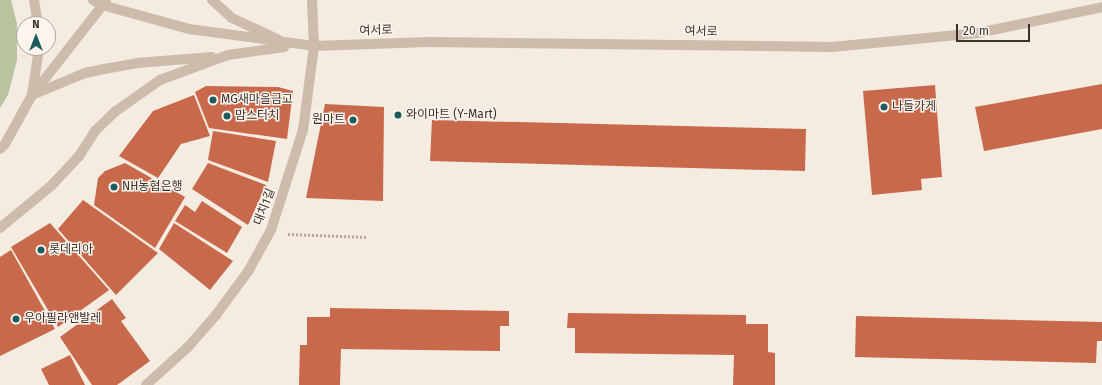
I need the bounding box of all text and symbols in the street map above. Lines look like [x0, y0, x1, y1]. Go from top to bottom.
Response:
north arrow [16, 16, 56, 56]
scale bar [958, 16, 1032, 42]
text: N [32, 18, 40, 31]
street label: 여서로 [359, 23, 393, 39]
text: 20 m [963, 24, 989, 38]
street label: 여서로 [684, 25, 718, 39]
place label: MG새마을금고 [221, 93, 293, 107]
marker: MG새마을금고 [208, 95, 218, 105]
place label: 나들가게 [892, 100, 936, 114]
marker: 나들가게 [879, 102, 889, 112]
place label: 와이마트 (Y-Mart) [406, 108, 497, 122]
place label: 맘스터치 [235, 109, 279, 123]
marker: 와이마트 (Y-Mart) [393, 110, 403, 120]
marker: 맘스터치 [222, 111, 232, 121]
place label: 원마트 [312, 113, 345, 127]
marker: 원마트 [348, 115, 358, 125]
place label: NH농협은행 [122, 180, 183, 194]
marker: NH농협은행 [109, 182, 119, 192]
street label: 대치1길 [251, 187, 279, 227]
place label: 롯데리아 [49, 243, 93, 257]
marker: 롯데리아 [36, 245, 46, 255]
place label: 우아필라앤발레 [24, 312, 101, 326]
marker: 우아필라앤발레 [11, 314, 21, 324]

